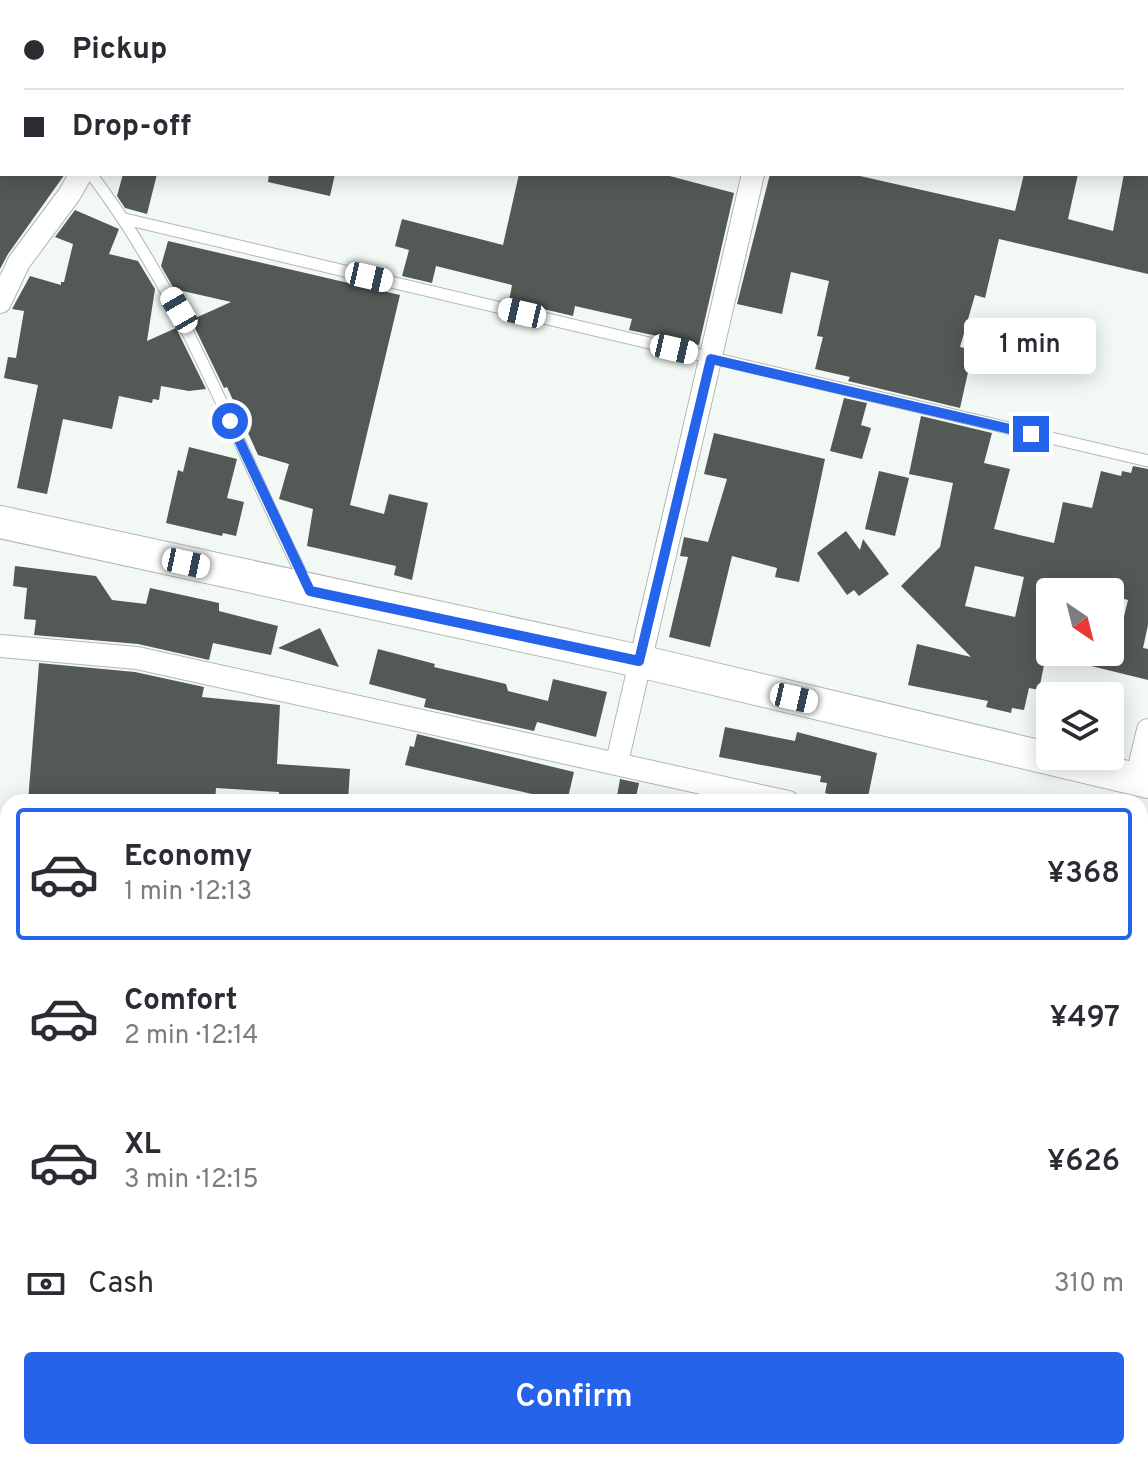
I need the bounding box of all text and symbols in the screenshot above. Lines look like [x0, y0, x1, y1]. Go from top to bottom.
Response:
text: Pickup [72, 32, 167, 69]
text: Drop-off [72, 109, 191, 146]
car [343, 260, 395, 294]
car [157, 283, 201, 337]
car [496, 296, 548, 330]
callout: 1 min [965, 318, 1097, 374]
text: 1 min [999, 329, 1061, 362]
car [648, 332, 700, 366]
route start [212, 403, 248, 439]
route end [1013, 416, 1049, 452]
car [160, 546, 212, 580]
north arrow [1036, 578, 1124, 666]
map controls [1036, 578, 1124, 770]
car [768, 681, 820, 715]
button: layers [1036, 682, 1124, 770]
icon: car [28, 838, 100, 910]
text: Economy [124, 839, 252, 876]
text: ¥368 [1047, 856, 1120, 893]
text: 1 min · 12:13 [124, 876, 252, 909]
icon: car [28, 982, 100, 1054]
text: Comfort [124, 983, 237, 1020]
text: ¥497 [1050, 1000, 1120, 1037]
text: 2 min · 12:14 [124, 1020, 258, 1053]
icon: car [28, 1126, 100, 1198]
text: XL [124, 1127, 161, 1164]
text: ¥626 [1047, 1144, 1120, 1181]
text: 3 min · 12:15 [124, 1164, 259, 1197]
icon: cash [24, 1262, 68, 1306]
text: Cash [88, 1266, 154, 1303]
text: 310 m [1054, 1268, 1124, 1301]
button: Confirm [24, 1352, 1124, 1444]

